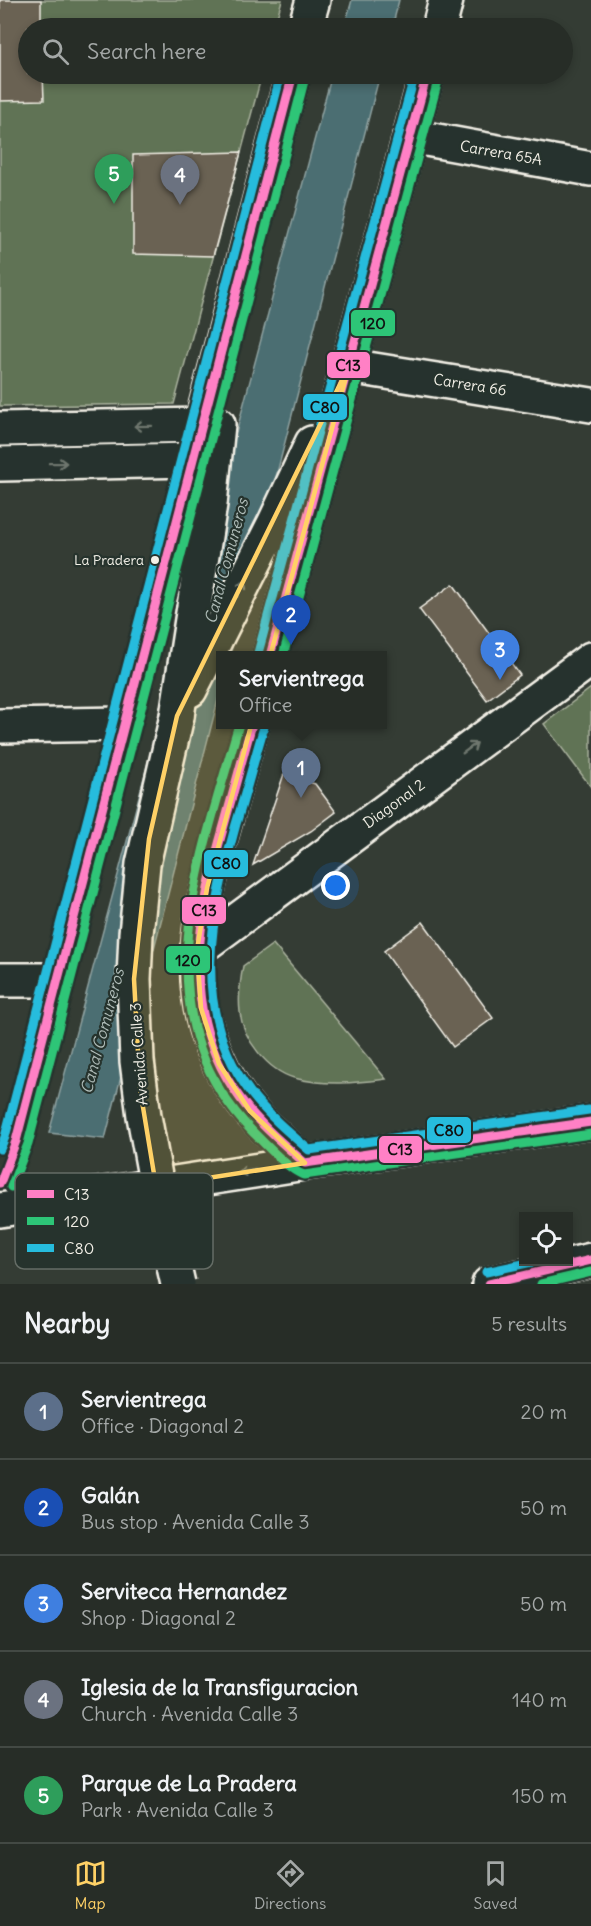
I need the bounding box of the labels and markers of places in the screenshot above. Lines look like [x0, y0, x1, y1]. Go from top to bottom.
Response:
pin: 5 [94, 154, 134, 204]
pin: 4 [160, 156, 200, 205]
place label: La Pradera [74, 551, 144, 569]
marker: La Pradera [149, 554, 161, 566]
pin: 2 [272, 596, 310, 645]
pin: 3 [480, 630, 520, 680]
pin: 1 [282, 748, 320, 798]

